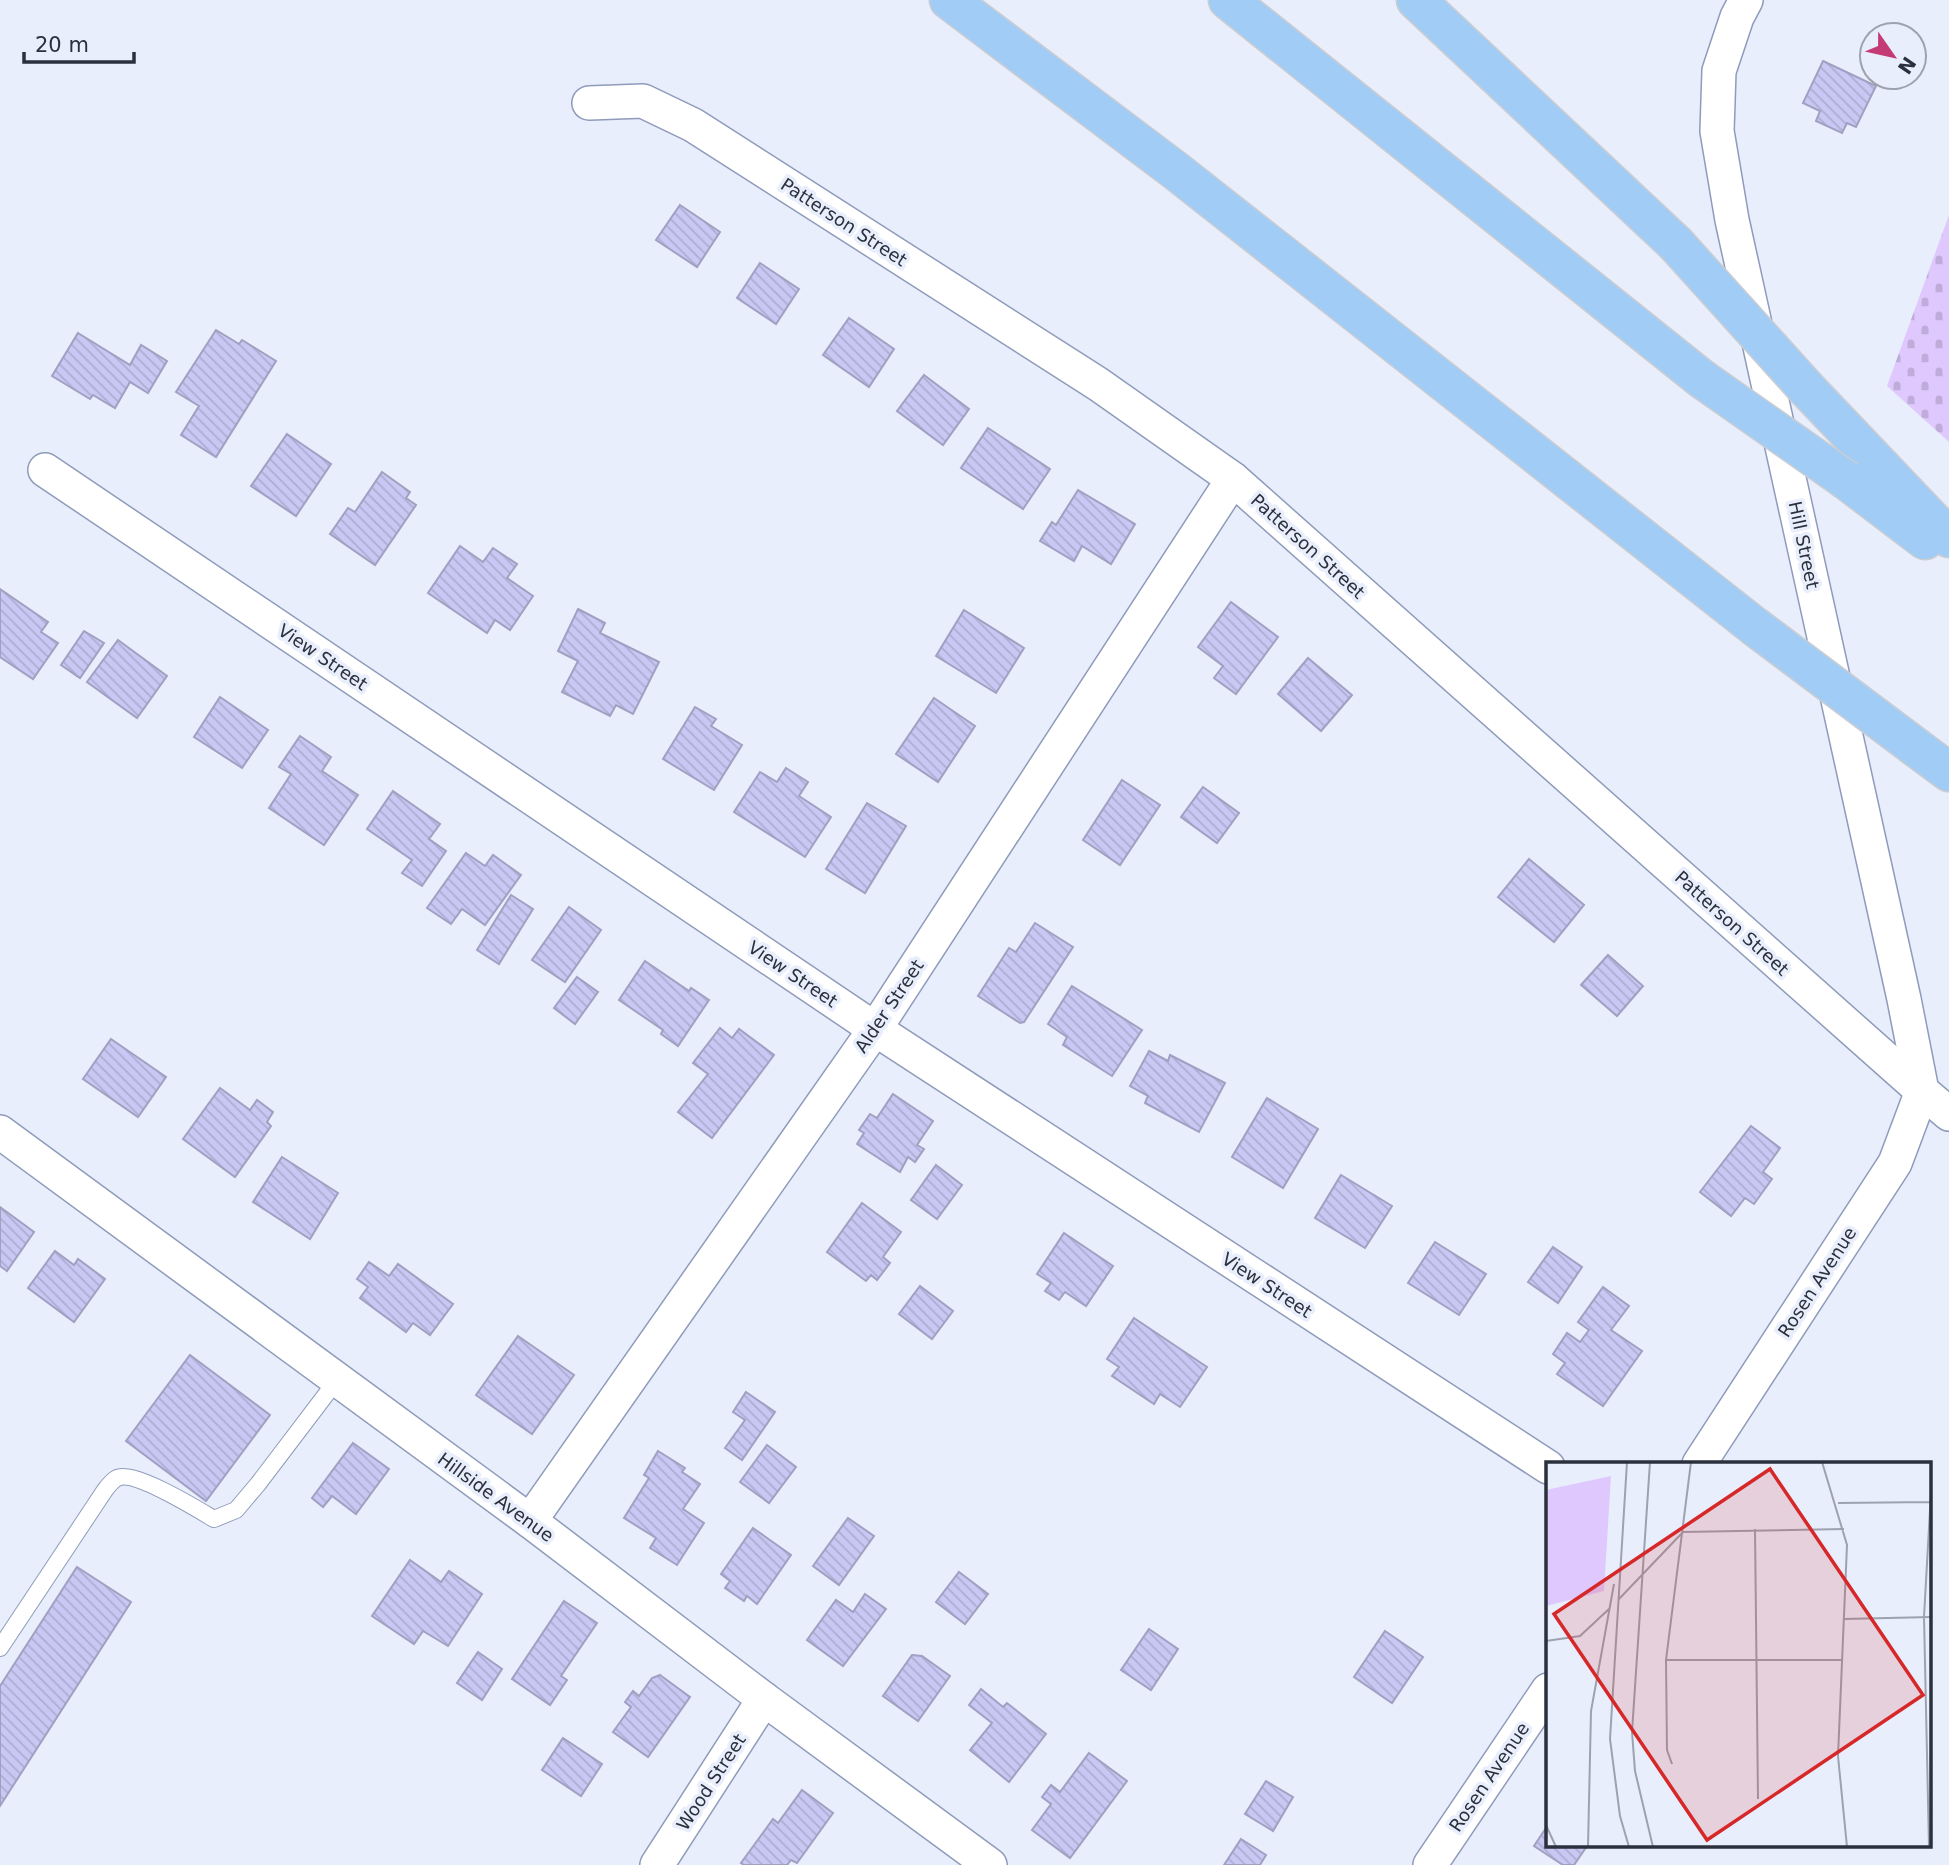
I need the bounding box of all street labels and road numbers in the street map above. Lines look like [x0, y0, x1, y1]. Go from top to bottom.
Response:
street label: Patterson Street [777, 173, 911, 271]
street label: Patterson Street [1247, 489, 1369, 603]
street label: Hill Street [1784, 499, 1824, 591]
street label: View Street [274, 619, 372, 695]
street label: Patterson Street [1671, 866, 1793, 980]
street label: View Street [744, 936, 842, 1012]
street label: Alder Street [850, 956, 928, 1056]
street label: Rosen Avenue [1774, 1223, 1860, 1341]
street label: View Street [1218, 1248, 1316, 1322]
street label: Hillside Avenue [434, 1448, 558, 1546]
street label: Rosen Avenue [1445, 1718, 1533, 1836]
street label: Wood Street [672, 1730, 750, 1834]

